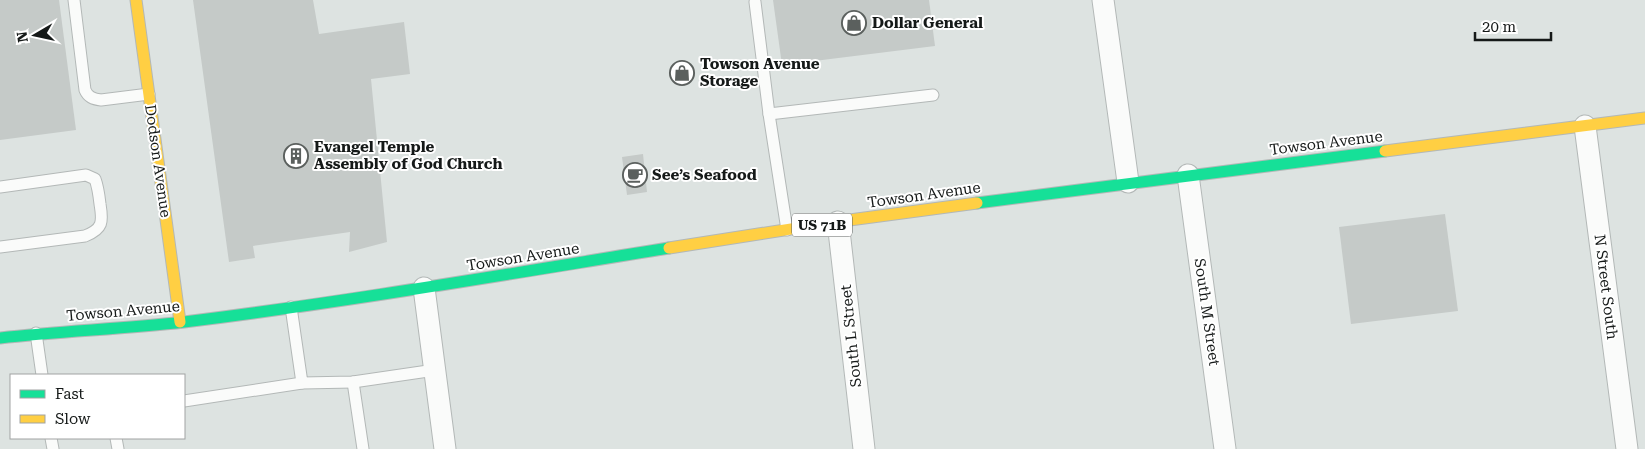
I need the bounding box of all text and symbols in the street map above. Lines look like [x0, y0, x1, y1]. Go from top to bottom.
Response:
north arrow [10, 10, 60, 60]
shop icon: Dollar General [841, 10, 867, 36]
scale bar [1475, 10, 1551, 42]
place label: Dollar General [872, 14, 983, 32]
text: 20 m [1482, 18, 1517, 36]
text: N [13, 30, 31, 44]
place label: Towson Avenue Storage [700, 55, 820, 90]
shop icon: Towson Avenue Storage [669, 60, 695, 86]
street label: Dodson Avenue [141, 103, 175, 219]
street label: Towson Avenue [1268, 127, 1384, 159]
place label: Evangel Temple Assembly of God Church [314, 138, 503, 173]
building icon: Evangel Temple Assembly of God Church [283, 143, 309, 169]
cafe icon: See’s Seafood [622, 162, 648, 188]
place label: See’s Seafood [652, 166, 757, 184]
street label: Towson Avenue [866, 178, 982, 212]
road number: US 71B [792, 214, 852, 236]
street label: N Street South [1591, 233, 1621, 341]
street label: Towson Avenue [465, 239, 581, 275]
street label: South M Street [1191, 257, 1224, 367]
street label: South L Street [837, 283, 865, 388]
street label: Towson Avenue [66, 297, 180, 325]
legend [10, 374, 185, 439]
text: Fast [55, 385, 85, 403]
text: Slow [55, 410, 91, 428]

